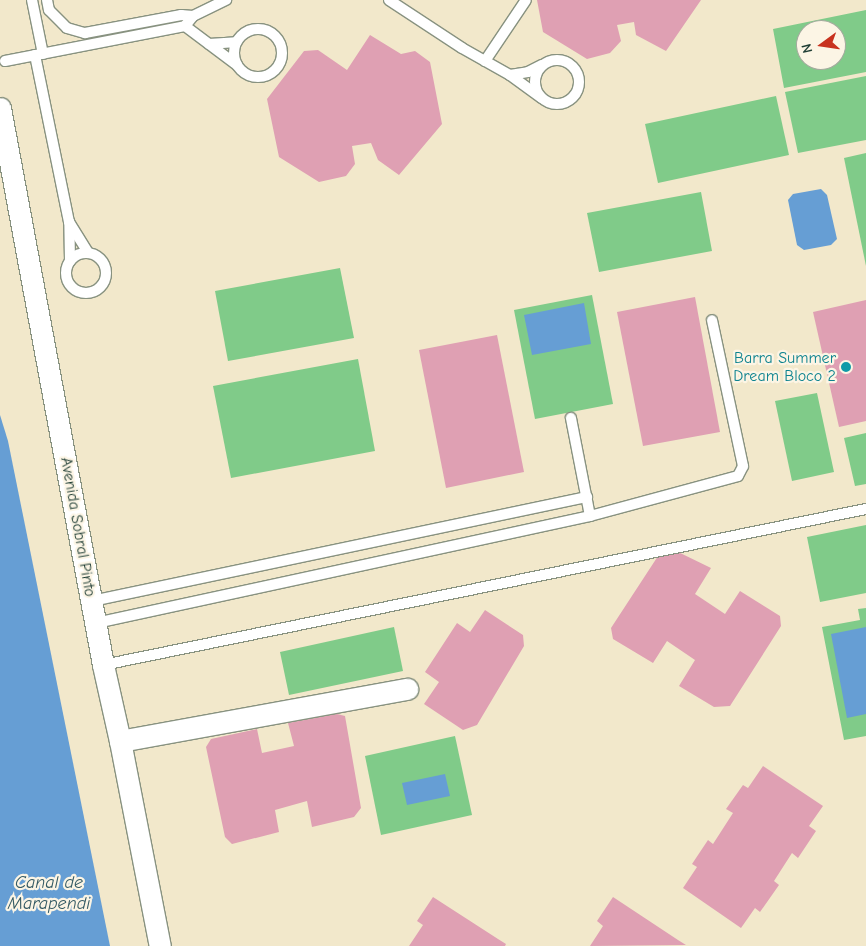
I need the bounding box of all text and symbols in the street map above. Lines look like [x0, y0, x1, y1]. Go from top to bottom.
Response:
north arrow [796, 20, 846, 70]
text: N [798, 42, 816, 55]
place label: Barra Summer Dream Bloco 2 [733, 348, 836, 386]
marker: Barra Summer Dream Bloco 2 [840, 361, 852, 373]
street label: Avenida Sobral Pinto [56, 456, 100, 598]
water label: Canal de Marapendi [8, 873, 90, 916]

